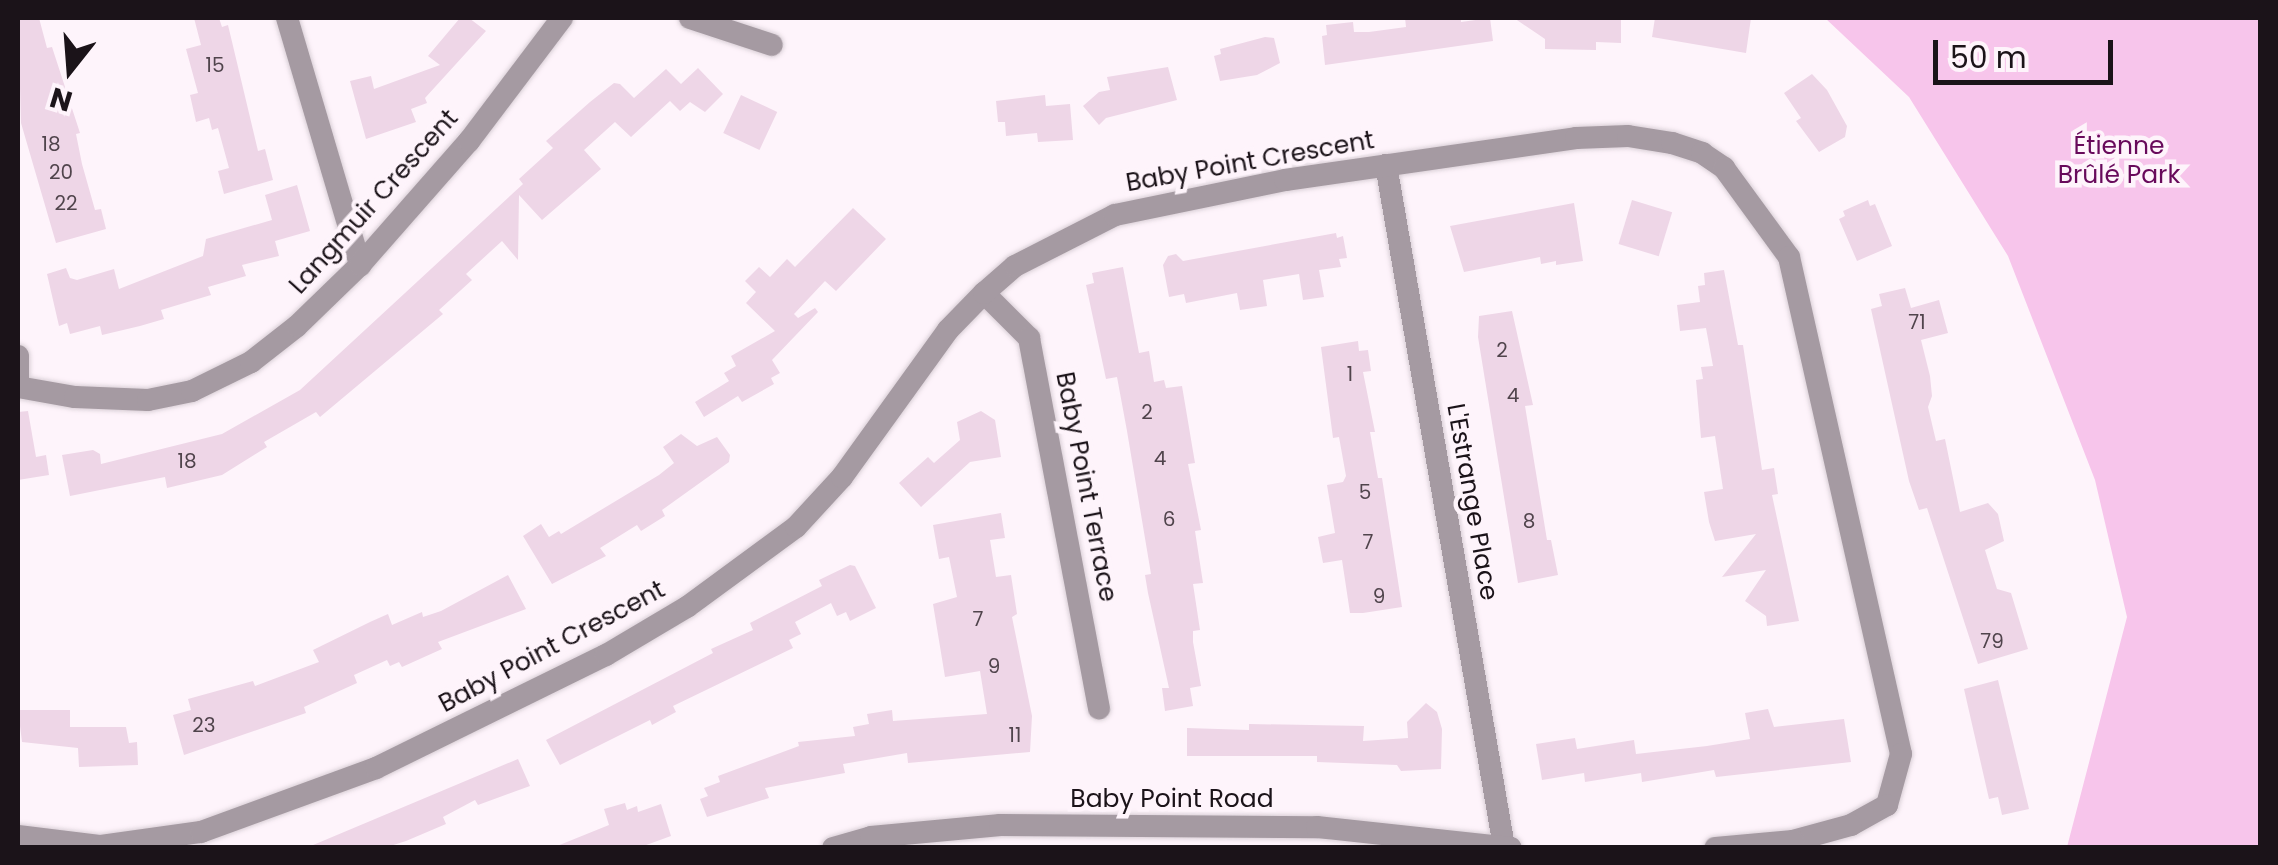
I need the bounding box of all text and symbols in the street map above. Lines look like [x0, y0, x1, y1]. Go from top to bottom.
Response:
north arrow [20, 20, 120, 120]
scale bar [1938, 20, 2118, 82]
text: 50 m [1950, 36, 2027, 79]
house number: 15 [206, 53, 224, 77]
text: N [45, 77, 77, 121]
street label: Langmuir Crescent [283, 104, 465, 300]
street label: Baby Point Crescent [1124, 125, 1376, 199]
house number: 18 [41, 132, 61, 156]
park label: Étienne Brûlé Park [2058, 132, 2180, 191]
house number: 20 [49, 160, 73, 184]
house number: 22 [55, 191, 77, 215]
house number: 71 [1908, 310, 1926, 334]
house number: 2 [1496, 338, 1508, 362]
house number: 1 [1347, 362, 1353, 386]
street label: Baby Point Terrace [1049, 370, 1123, 604]
house number: 4 [1507, 383, 1519, 407]
house number: 2 [1141, 400, 1153, 424]
street label: L'Estrange Place [1440, 401, 1504, 603]
house number: 4 [1154, 446, 1166, 470]
house number: 18 [177, 449, 197, 473]
house number: 5 [1359, 480, 1371, 504]
house number: 6 [1163, 507, 1175, 531]
house number: 8 [1523, 509, 1535, 533]
house number: 7 [1363, 530, 1373, 554]
street label: Baby Point Crescent [434, 575, 670, 719]
house number: 9 [1373, 584, 1385, 608]
house number: 7 [973, 607, 983, 631]
house number: 79 [1980, 629, 2004, 653]
house number: 9 [988, 654, 1000, 678]
house number: 23 [192, 713, 216, 737]
house number: 11 [1009, 723, 1021, 747]
street label: Baby Point Road [1070, 784, 1274, 814]

